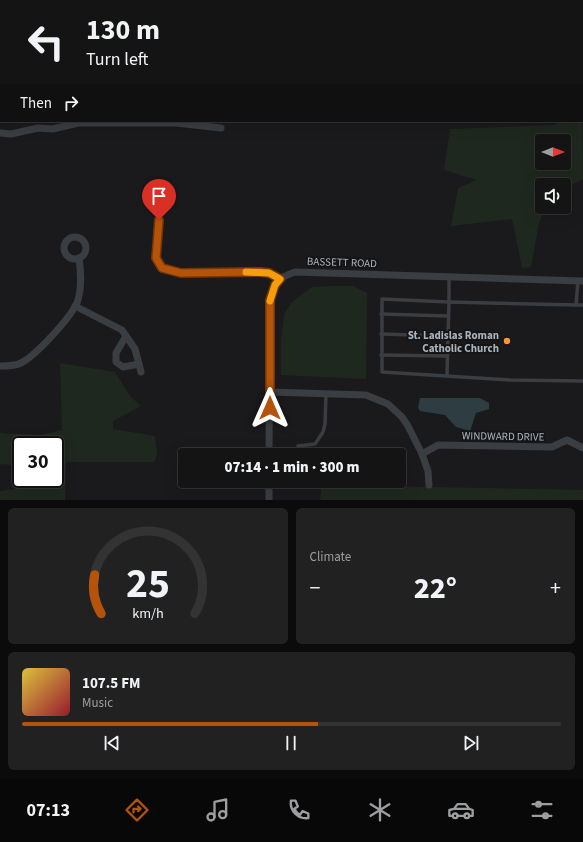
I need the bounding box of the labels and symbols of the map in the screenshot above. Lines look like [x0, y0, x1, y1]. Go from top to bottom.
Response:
north arrow [535, 134, 571, 170]
pin [142, 179, 176, 220]
street label: BASSETT ROAD [307, 254, 377, 271]
place label: St. Ladislas Roman Catholic Church [408, 328, 499, 356]
marker: St. Ladislas Roman Catholic Church [502, 336, 512, 346]
position arrow [249, 387, 291, 429]
street label: WINDWARD DRIVE [462, 428, 545, 445]
speed limit sign: 30 [12, 436, 64, 488]

